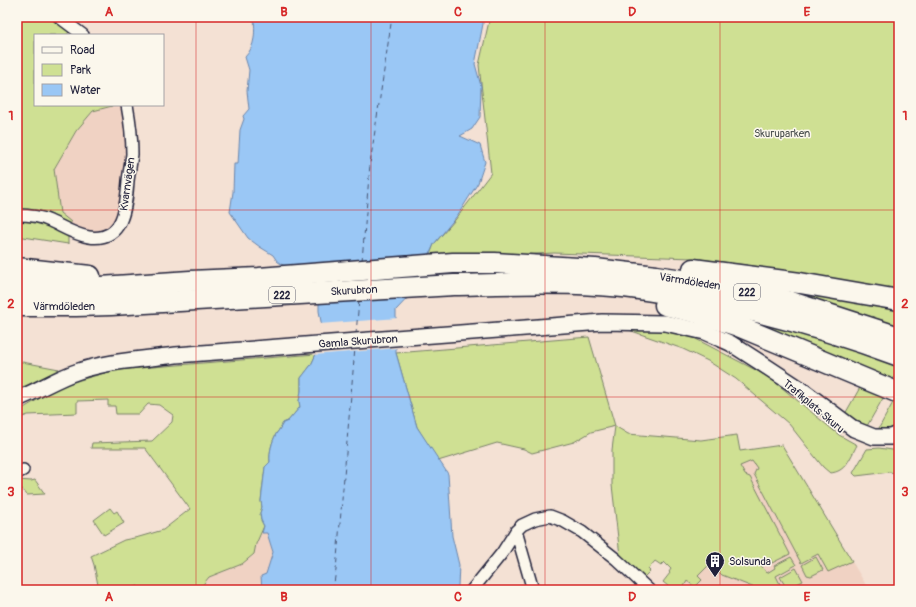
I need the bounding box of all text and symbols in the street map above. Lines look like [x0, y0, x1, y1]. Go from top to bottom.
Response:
text: A [105, 4, 114, 20]
text: B [280, 4, 288, 20]
text: C [454, 4, 462, 20]
text: D [628, 4, 636, 20]
text: E [804, 4, 811, 20]
legend [34, 34, 164, 106]
text: Road [70, 43, 95, 58]
text: Park [70, 63, 91, 78]
text: Water [70, 83, 101, 98]
text: 1 [8, 108, 14, 124]
text: 1 [902, 108, 908, 124]
park label: Skuruparken [754, 127, 810, 140]
street label: Kvarnvägen [117, 156, 138, 212]
street label: Värmdöleden [658, 270, 722, 293]
street label: Skurubron [330, 283, 378, 298]
road number: 222 [734, 284, 760, 300]
road number: 222 [269, 287, 295, 303]
text: 2 [7, 296, 15, 312]
text: 2 [901, 296, 909, 312]
street label: Värmdöleden [33, 300, 95, 313]
street label: Gamla Skurubron [318, 332, 398, 351]
street label: Trafikplats Skuru [780, 377, 847, 436]
text: 3 [7, 484, 15, 500]
text: 3 [901, 484, 909, 500]
building icon: Solsunda [704, 550, 726, 578]
place label: Solsunda [729, 555, 771, 568]
text: A [105, 589, 114, 605]
text: B [280, 589, 288, 605]
text: C [454, 589, 462, 605]
text: D [628, 589, 636, 605]
text: E [804, 589, 811, 605]

